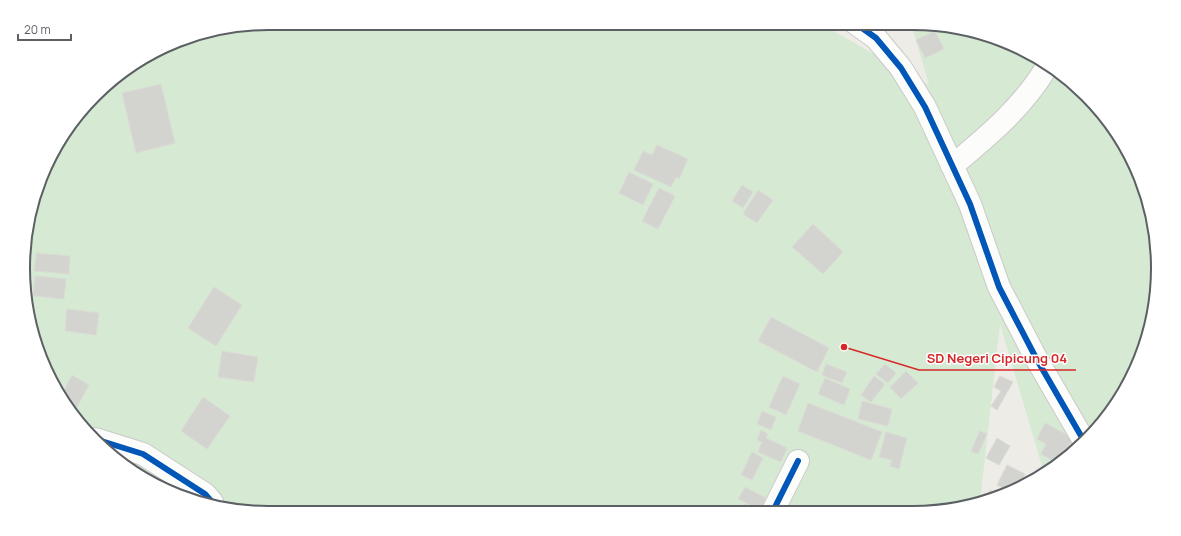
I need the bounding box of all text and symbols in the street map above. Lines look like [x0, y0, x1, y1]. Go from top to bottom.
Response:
scale bar [18, 16, 71, 42]
text: 20 m [24, 21, 51, 38]
callout: SD Negeri Cipicung 04 [919, 345, 1076, 370]
text: SD Negeri Cipicung 04 [927, 349, 1067, 367]

